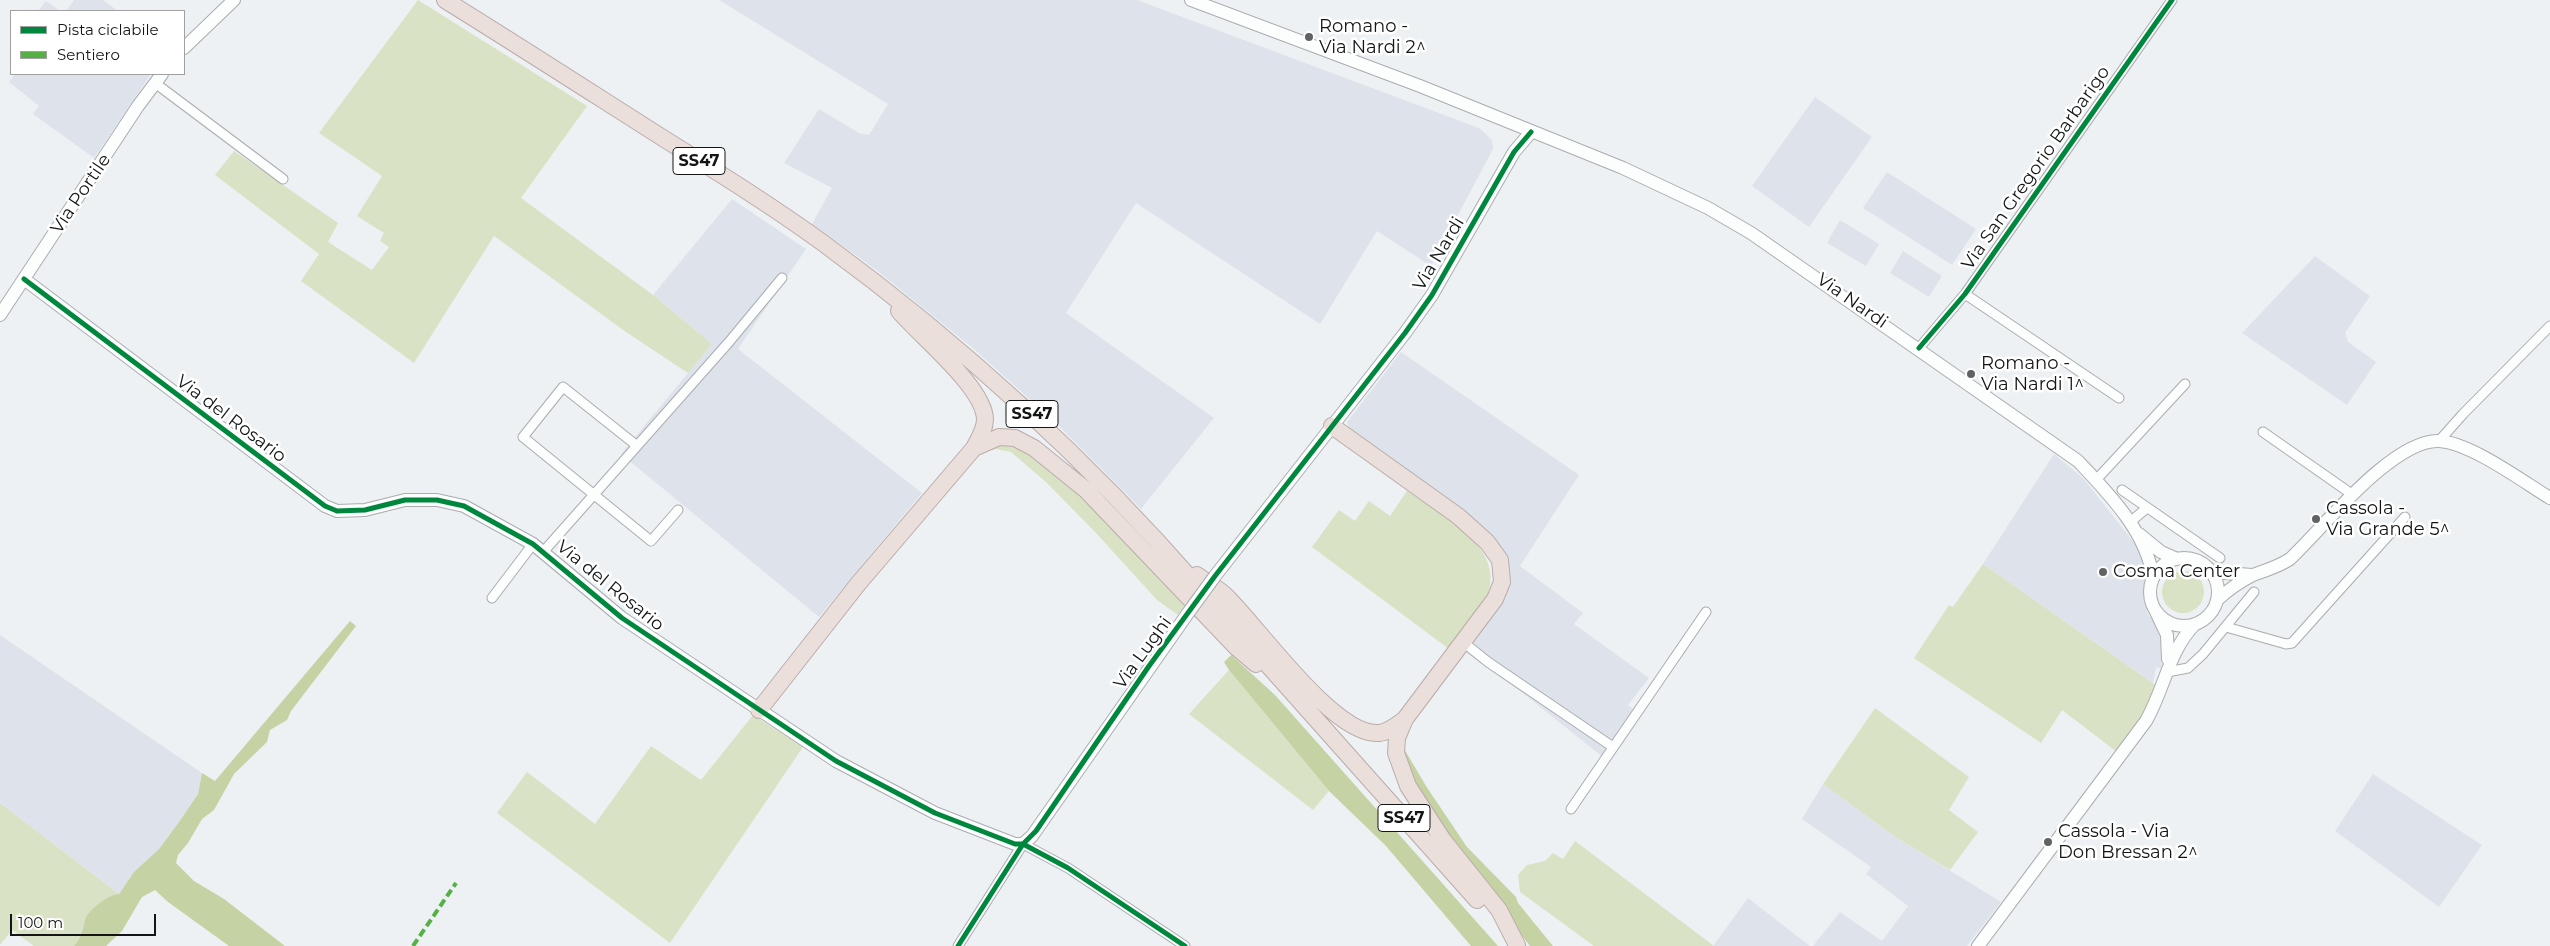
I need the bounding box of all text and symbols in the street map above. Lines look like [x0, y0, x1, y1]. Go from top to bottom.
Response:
legend [10, 10, 185, 75]
place label: Romano - Via Nardi 2^ [1319, 16, 1426, 58]
text: Pista ciclabile [57, 20, 159, 39]
marker: Romano - Via Nardi 2^ [1303, 31, 1315, 43]
text: Sentiero [57, 45, 120, 64]
street label: Via San Gregorio Barbarigo [1957, 62, 2115, 274]
road number: SS47 [673, 148, 725, 175]
street label: Via Portile [46, 150, 116, 238]
street label: Via Nardi [1409, 213, 1469, 295]
street label: Via Nardi [1812, 269, 1892, 333]
place label: Romano - Via Nardi 1^ [1981, 353, 2084, 396]
marker: Romano - Via Nardi 1^ [1965, 368, 1977, 380]
street label: Via del Rosario [172, 371, 290, 467]
road number: SS47 [1006, 400, 1058, 428]
place label: Cassola - Via Grande 5^ [2326, 498, 2450, 540]
marker: Cassola - Via Grande 5^ [2310, 513, 2322, 525]
street label: Via del Rosario [552, 536, 668, 636]
place label: Cosma Center [2113, 561, 2240, 583]
marker: Cosma Center [2097, 566, 2109, 578]
street label: Via Lughi [1109, 613, 1177, 693]
road number: SS47 [1378, 804, 1430, 831]
place label: Cassola - Via Don Bressan 2^ [2058, 821, 2198, 864]
marker: Cassola - Via Don Bressan 2^ [2042, 836, 2054, 848]
scale bar [12, 904, 159, 936]
text: 100 m [18, 913, 63, 932]

